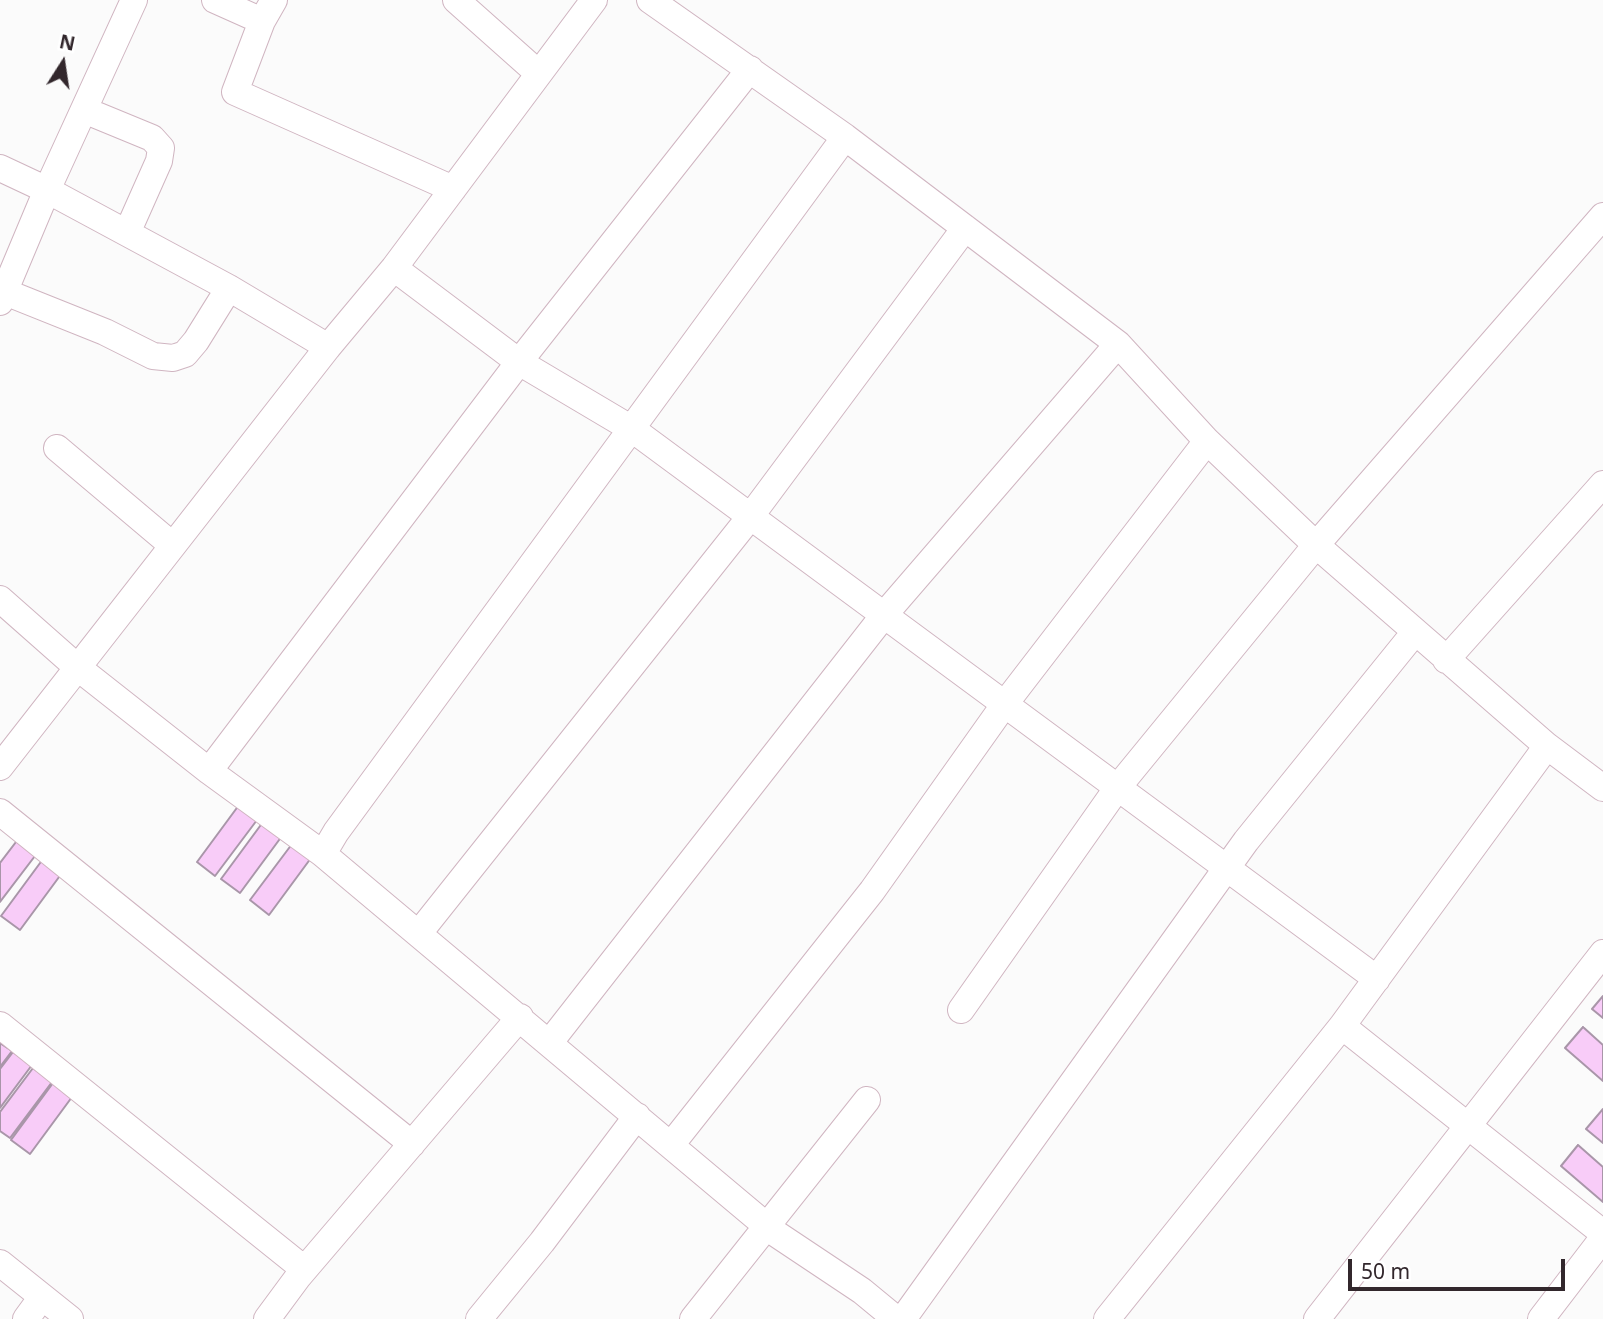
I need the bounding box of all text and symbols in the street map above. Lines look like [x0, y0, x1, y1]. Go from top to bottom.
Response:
north arrow [28, 28, 98, 98]
text: N [57, 28, 78, 57]
scale bar [1351, 1246, 1568, 1290]
text: 50 m [1361, 1257, 1410, 1285]

